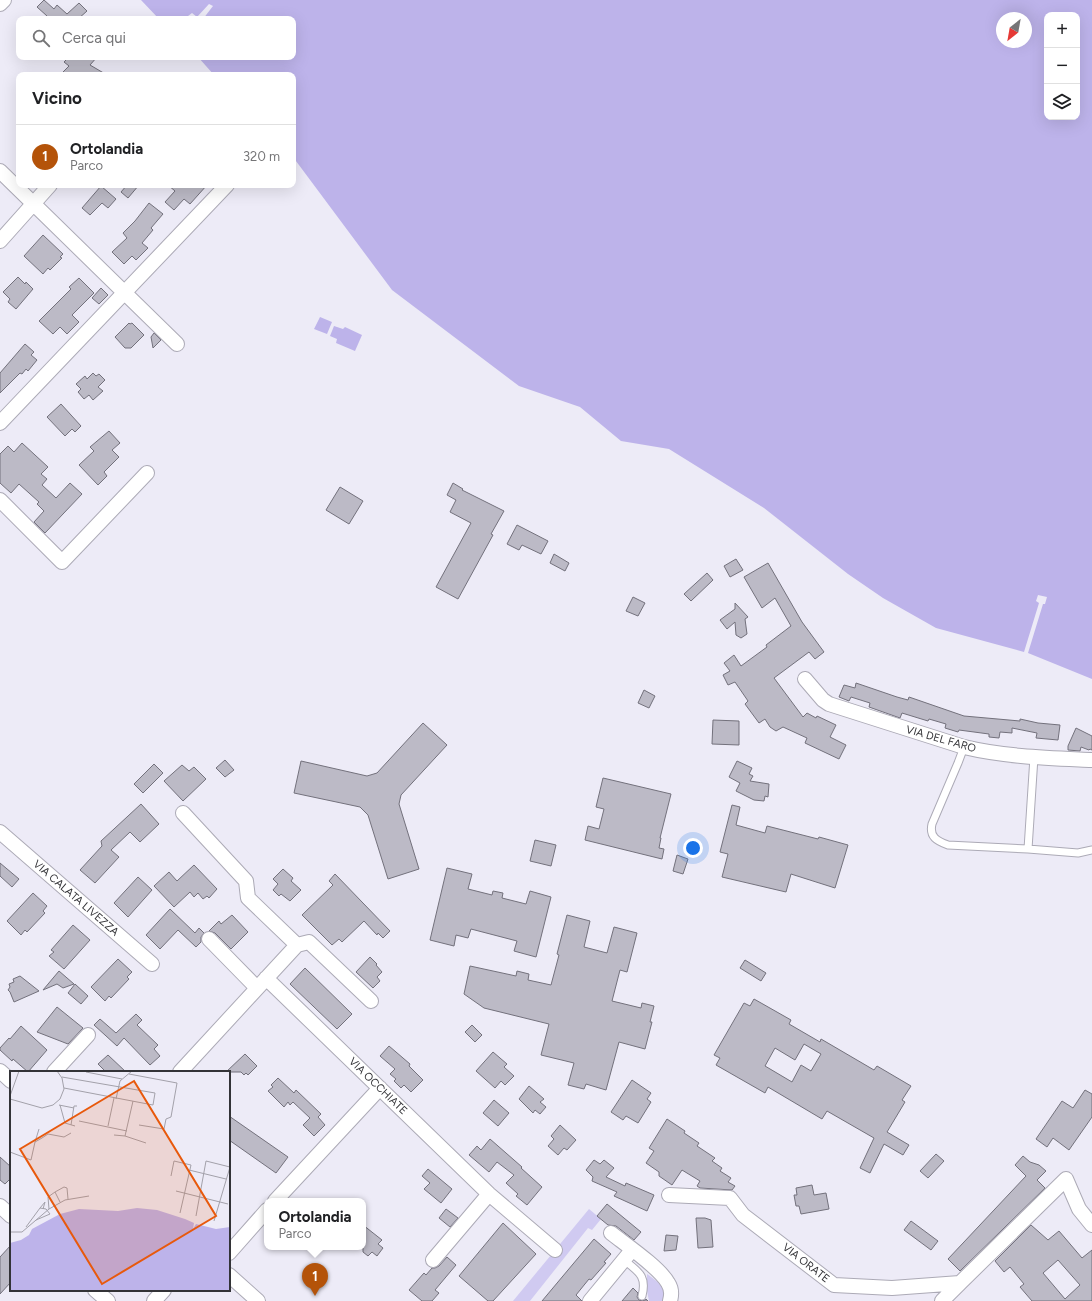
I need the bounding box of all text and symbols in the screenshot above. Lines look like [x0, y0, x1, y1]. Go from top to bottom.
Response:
north arrow [996, 12, 1032, 48]
map controls [1044, 12, 1080, 120]
button: + [1044, 12, 1080, 48]
search box [16, 16, 296, 60]
icon: search [30, 27, 52, 49]
text: Cerca qui [62, 29, 126, 47]
button: − [1044, 48, 1080, 84]
button: layers [1044, 84, 1080, 120]
text: Vicino [32, 88, 82, 108]
text: Ortolandia [70, 140, 143, 158]
text: 1 [42, 149, 48, 164]
text: 320 m [243, 149, 280, 164]
text: Parco [70, 158, 103, 173]
street label: VIA DEL FARO [905, 723, 978, 755]
your location [683, 838, 703, 858]
street label: VIA CALATA LIVEZZA [31, 857, 122, 939]
street label: VIA OCCHIATE [346, 1055, 410, 1117]
inset map [10, 1071, 230, 1291]
popup [264, 1198, 366, 1250]
text: Ortolandia [278, 1208, 352, 1226]
text: Parco [278, 1226, 311, 1241]
street label: VIA ORATE [780, 1241, 832, 1285]
pin: 1 [302, 1263, 328, 1296]

